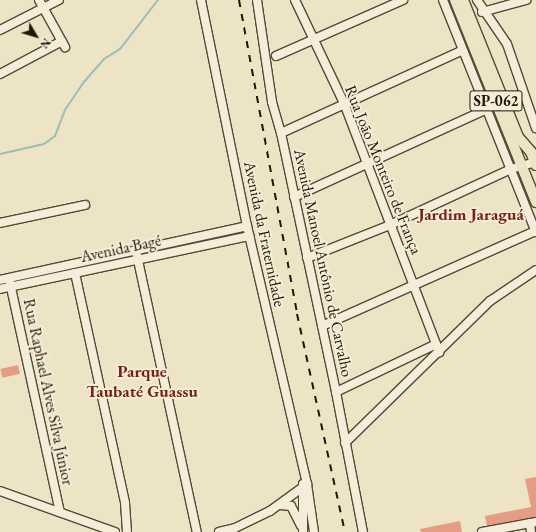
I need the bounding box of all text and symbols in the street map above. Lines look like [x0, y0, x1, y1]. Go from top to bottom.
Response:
north arrow [16, 16, 56, 56]
text: N [37, 36, 54, 51]
street label: Rua João Monteiro de França [340, 83, 426, 257]
road number: SP-062 [469, 88, 523, 114]
street label: Avenida Manoel Antônio de Carvalho [289, 147, 357, 379]
street label: Avenida da Fraternidade [239, 160, 289, 308]
district label: Jardim Jaraguá [418, 205, 524, 225]
street label: Avenida Bagé [79, 231, 163, 267]
street label: Rua Raphael Alves Silva Júnior [19, 297, 77, 487]
district label: Parque Taubaté Guassu [86, 362, 198, 402]

